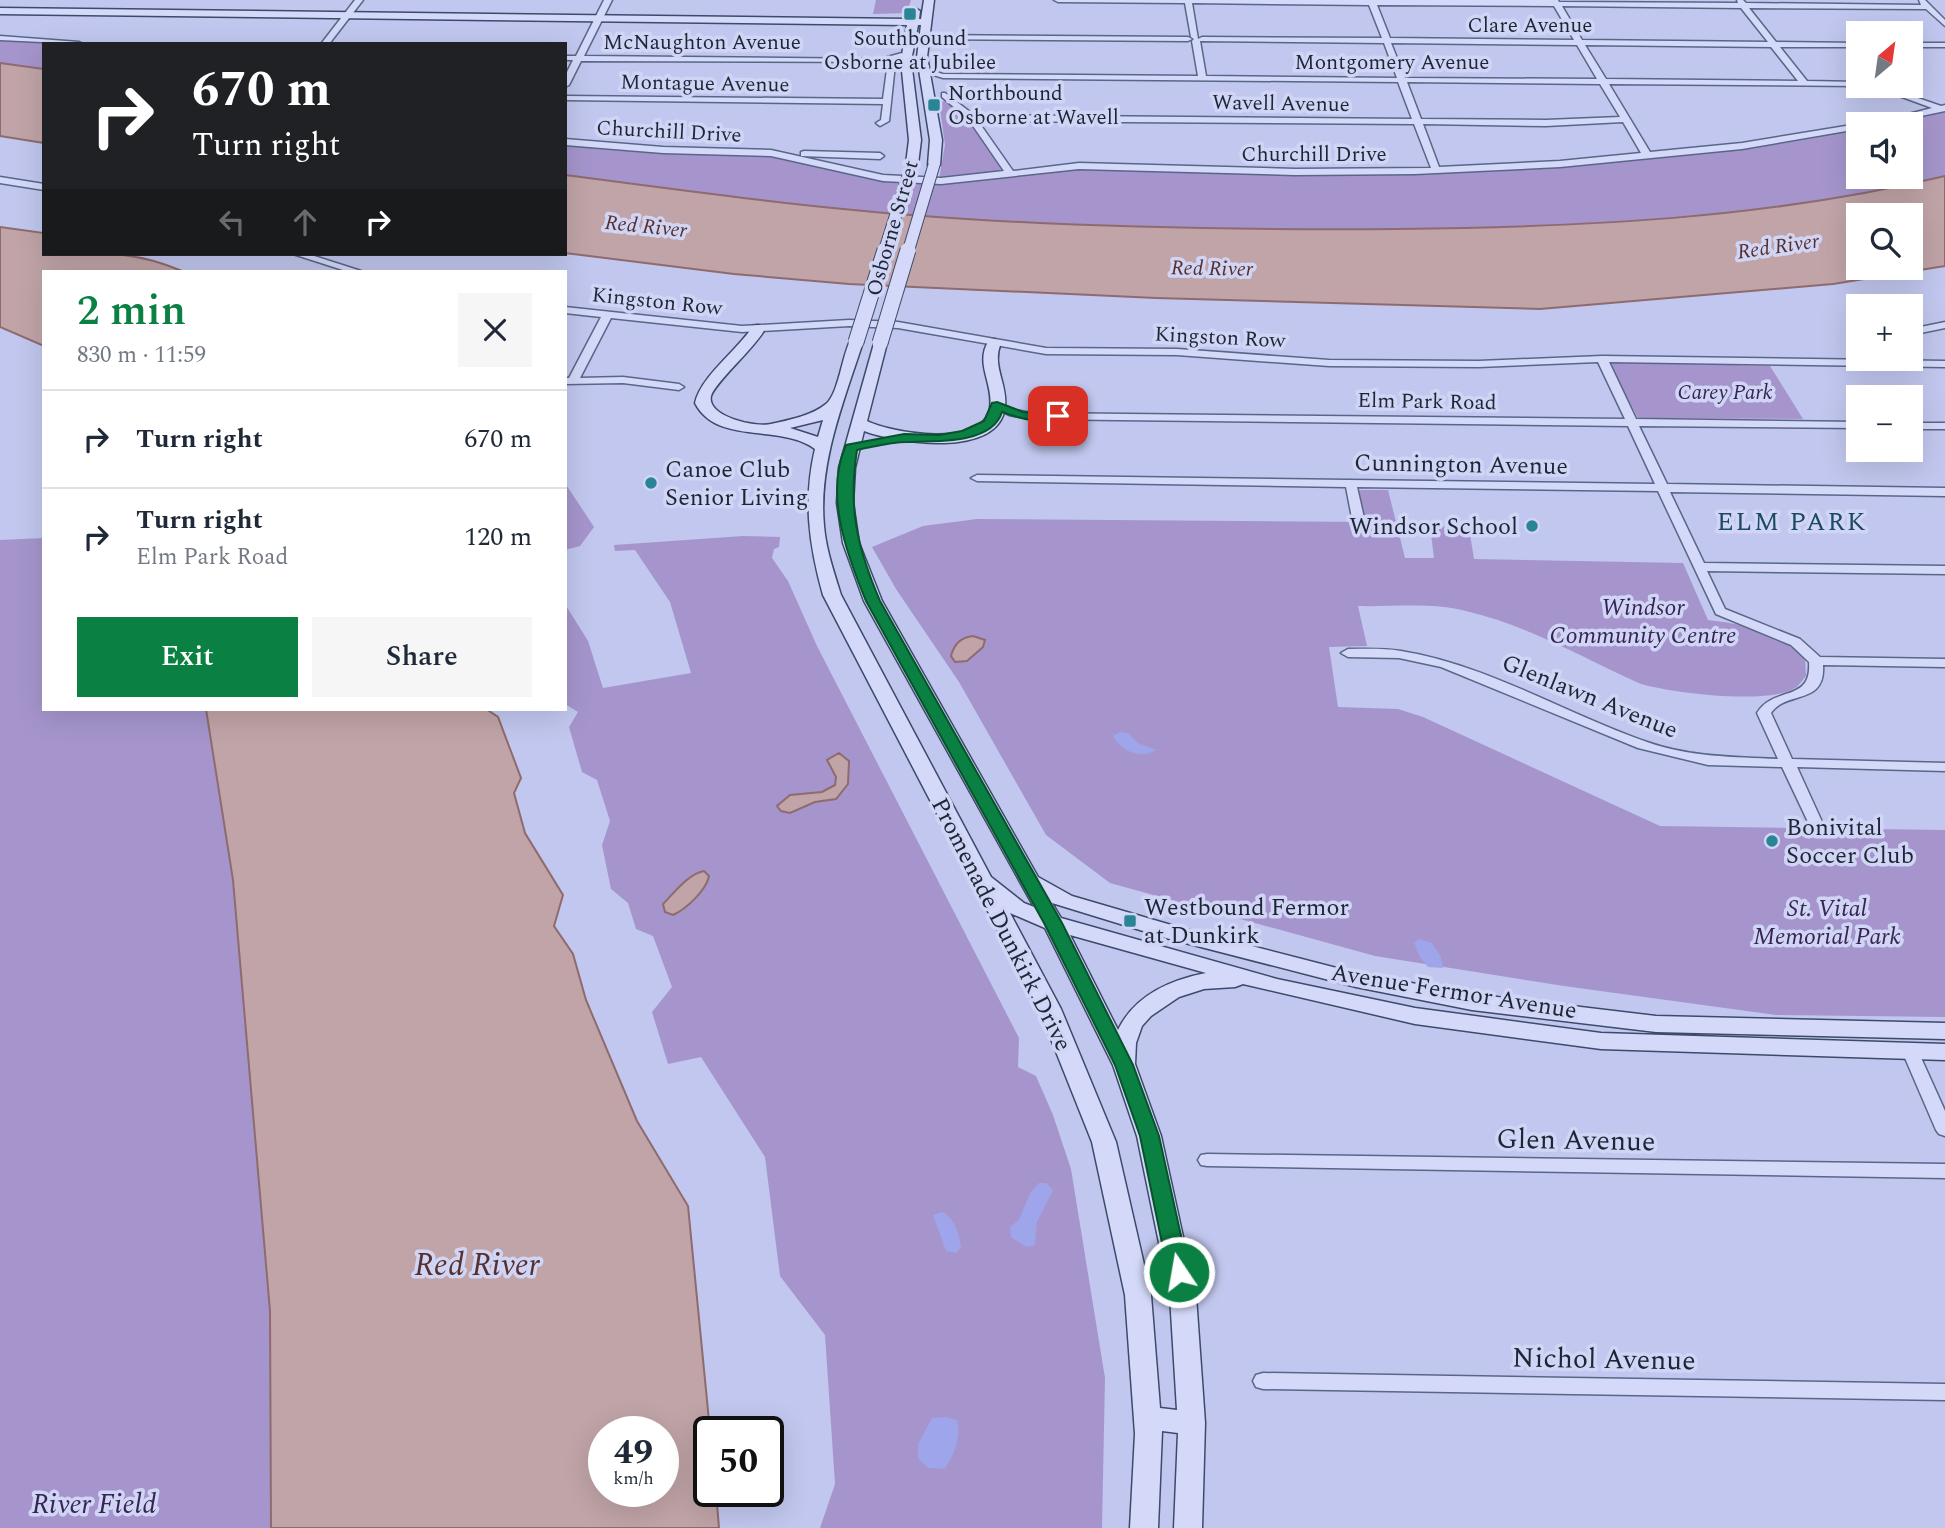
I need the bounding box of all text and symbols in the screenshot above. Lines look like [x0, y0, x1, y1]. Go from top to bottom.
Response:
marker: Southbound Osborne at Jubilee [902, 6, 918, 22]
street label: Clare Avenue [1468, 10, 1592, 42]
north arrow [1846, 21, 1923, 98]
map controls [1846, 21, 1923, 462]
place label: Southbound Osborne at Jubilee [824, 23, 996, 79]
street label: McNaughton Avenue [603, 27, 801, 59]
street label: Montgomery Avenue [1295, 47, 1489, 79]
text: 670 m [192, 53, 331, 128]
street label: Montague Avenue [620, 67, 790, 101]
icon: right [77, 70, 168, 161]
place label: Northbound Osborne at Wavell [948, 78, 1119, 134]
street label: Wavell Avenue [1212, 87, 1350, 121]
marker: Northbound Osborne at Wavell [926, 97, 942, 113]
street label: Churchill Drive [596, 112, 742, 152]
button: sound [1846, 112, 1923, 189]
text: Turn right [192, 121, 340, 170]
street label: Churchill Drive [1241, 139, 1387, 171]
street label: Osborne Street [858, 157, 928, 300]
icon: left [213, 203, 251, 241]
icon: ahead [286, 203, 324, 241]
icon: right [359, 203, 397, 241]
button: search [1846, 203, 1923, 280]
water label: Red River [603, 207, 689, 247]
water label: Red River [1735, 225, 1822, 269]
water label: Red River [1170, 252, 1254, 286]
street label: Kingston Row [590, 279, 725, 325]
text: 2 min [77, 280, 186, 343]
button: close [458, 293, 532, 367]
button: + [1846, 294, 1923, 371]
street label: Kingston Row [1154, 319, 1287, 357]
text: 830 m · 11:59 [77, 338, 206, 373]
park label: Carey Park [1677, 377, 1773, 409]
street label: Elm Park Road [1357, 385, 1497, 419]
button: − [1846, 385, 1923, 462]
pin [1028, 386, 1088, 446]
icon: arrive [1039, 397, 1077, 435]
text: Turn right [136, 419, 263, 459]
text: 670 m [464, 419, 532, 459]
icon: right [77, 420, 115, 458]
street label: Cunnington Avenue [1354, 445, 1568, 485]
place label: Canoe Club Senior Living [665, 452, 808, 516]
marker: Canoe Club Senior Living [643, 475, 659, 491]
text: Turn right [136, 500, 263, 540]
district label: ELM PARK [1717, 502, 1867, 542]
place label: Windsor School [1349, 509, 1518, 545]
text: 120 m [464, 517, 532, 557]
icon: right [77, 518, 115, 556]
marker: Windsor School [1524, 518, 1540, 534]
text: Elm Park Road [136, 540, 288, 575]
park label: Windsor Community Centre [1550, 590, 1736, 654]
button: Exit [77, 617, 298, 697]
button: Share [312, 617, 532, 697]
street label: Glenlawn Avenue [1496, 645, 1683, 749]
street label: Promenade Dunkirk Drive [921, 791, 1081, 1058]
place label: Bonivital Soccer Club [1786, 810, 1914, 874]
marker: Bonivital Soccer Club [1764, 833, 1780, 849]
place label: Westbound Fermor at Dunkirk [1144, 890, 1349, 954]
park label: St. Vital Memorial Park [1753, 891, 1901, 955]
marker: Westbound Fermor at Dunkirk [1122, 913, 1138, 929]
street label: Avenue Fermor Avenue [1328, 955, 1580, 1029]
street label: Glen Avenue [1496, 1118, 1656, 1163]
position arrow [1142, 1235, 1216, 1309]
water label: Red River [414, 1241, 541, 1290]
street label: Nichol Avenue [1512, 1336, 1696, 1383]
speed limit sign: 50 [693, 1416, 784, 1507]
text: 49 [614, 1426, 653, 1479]
text: km/h [613, 1465, 654, 1492]
park label: River Field [32, 1483, 156, 1526]

